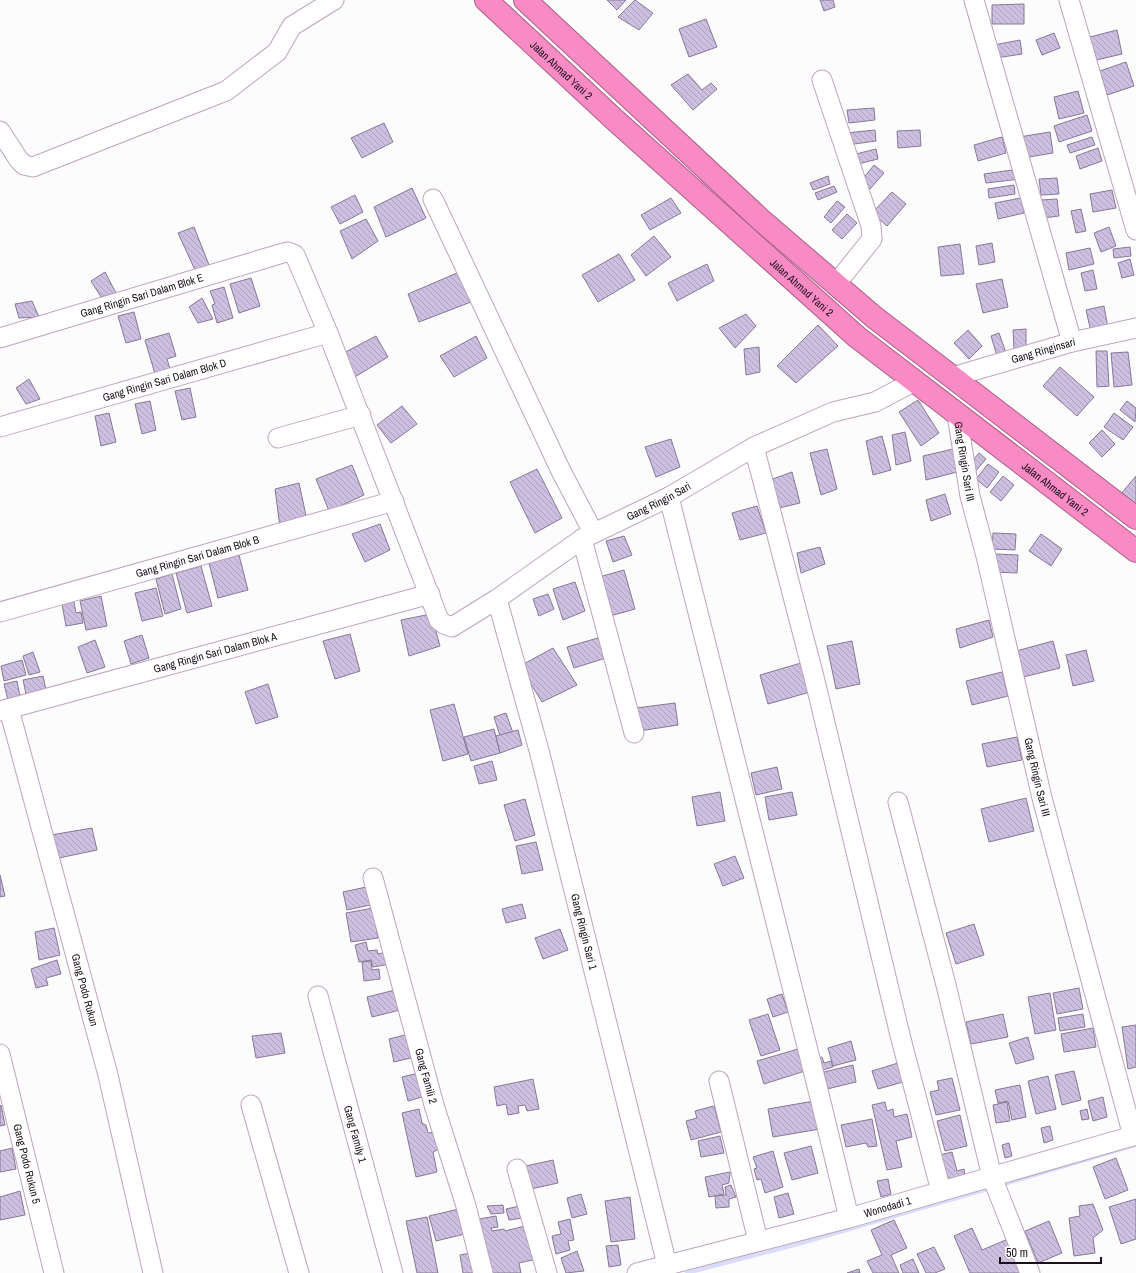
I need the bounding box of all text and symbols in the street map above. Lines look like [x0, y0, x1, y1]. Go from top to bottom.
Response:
street label: Jalan Ahmad Yani 2 [527, 38, 596, 103]
street label: Jalan Ahmad Yani 2 [767, 255, 836, 319]
street label: Gang Ringin Sari Dalam Blok E [79, 270, 205, 320]
street label: Gang Ringinsari [1009, 334, 1077, 366]
street label: Gang Ringin Sari Dalam Blok D [101, 356, 228, 404]
street label: Gang Ringin Sari III [951, 421, 978, 503]
street label: Jalan Ahmad Yani 2 [1019, 459, 1091, 519]
street label: Gang Ringin Sari [624, 479, 693, 523]
street label: Gang Ringin Sari Dalam Blok B [134, 532, 261, 580]
street label: Gang Ringin Sari Dalam Blok A [152, 629, 279, 676]
street label: Gang Ringin Sari III [1021, 736, 1054, 818]
street label: Gang Ringin Sari 1 [568, 892, 600, 971]
street label: Gang Podo Rukun [69, 952, 101, 1028]
street label: Gang Famili 2 [412, 1047, 440, 1105]
street label: Gang Family 1 [341, 1104, 370, 1164]
street label: Gang Podo Rukun 5 [10, 1122, 44, 1205]
street label: Wonodadi 1 [862, 1193, 913, 1220]
scale bar [1000, 1239, 1101, 1265]
text: 50 m [1006, 1245, 1028, 1261]

